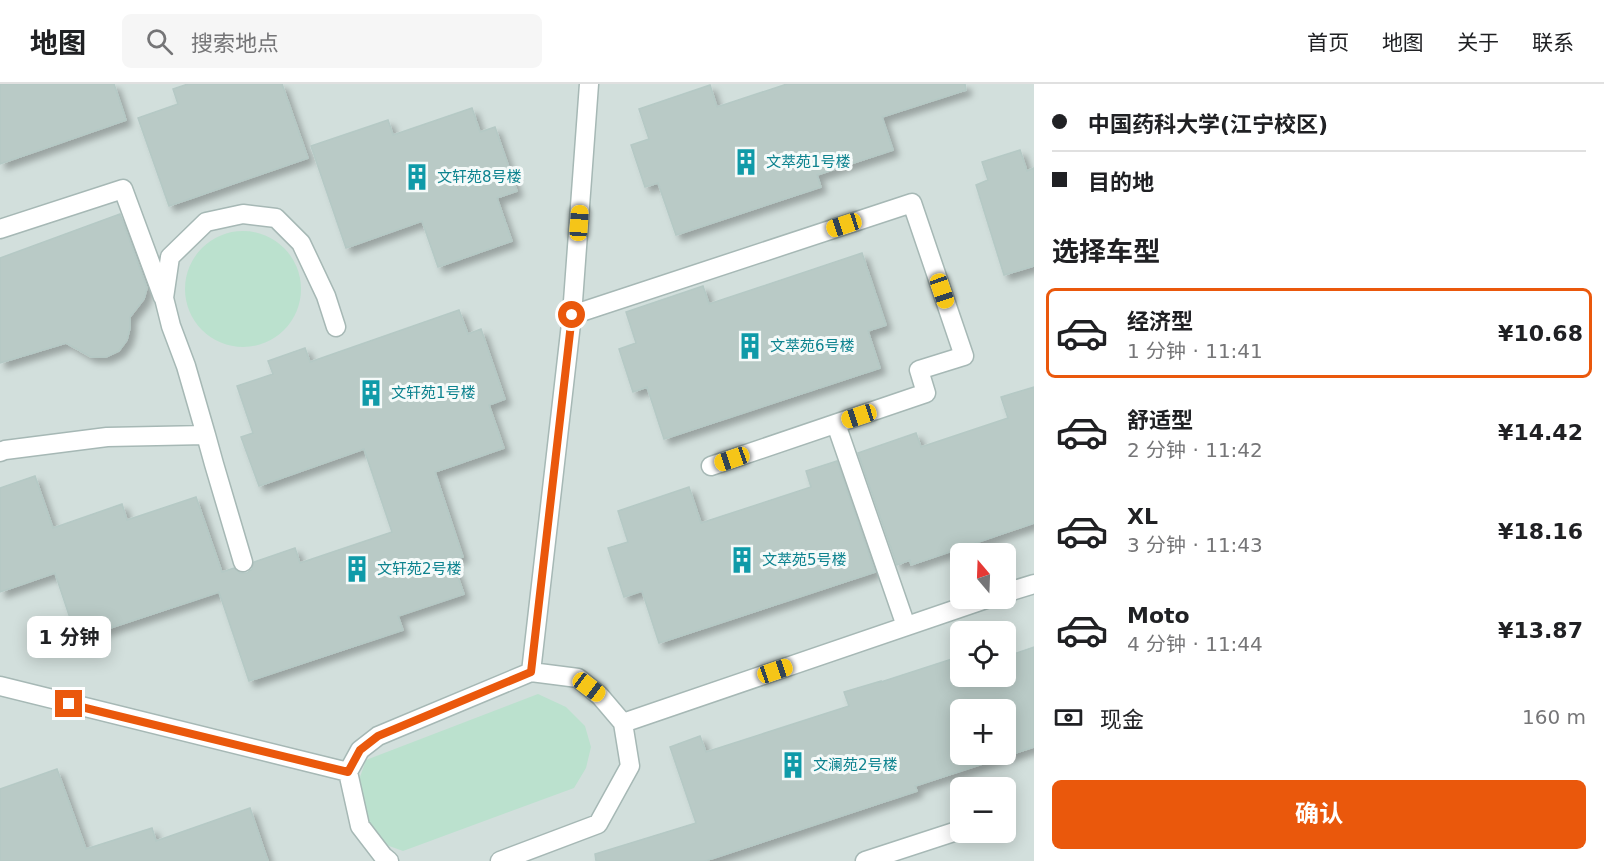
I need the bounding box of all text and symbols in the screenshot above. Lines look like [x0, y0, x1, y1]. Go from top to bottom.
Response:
search box [122, 14, 542, 68]
icon: search [143, 25, 176, 58]
text: 地图 [30, 27, 86, 60]
text: 搜索地点 [191, 31, 279, 56]
text: 首页 [1307, 31, 1349, 55]
text: 地图 [1382, 31, 1424, 55]
text: 关于 [1457, 31, 1499, 55]
text: 联系 [1532, 31, 1574, 55]
text: 中国药科大学(江宁校区) [1088, 112, 1328, 137]
building icon: 文萃苑1号楼 [731, 147, 761, 177]
place label: 文萃苑1号楼 [766, 153, 851, 171]
building icon: 文轩苑8号楼 [402, 162, 432, 192]
place label: 文轩苑8号楼 [437, 168, 522, 186]
text: 目的地 [1088, 170, 1154, 195]
car [569, 204, 589, 242]
car [824, 211, 864, 239]
text: 选择车型 [1052, 236, 1160, 267]
car [928, 271, 956, 311]
route start [558, 301, 585, 328]
icon: car [1055, 306, 1109, 360]
text: 经济型 [1127, 309, 1193, 334]
text: ¥10.68 [1498, 321, 1583, 346]
building icon: 文萃苑6号楼 [735, 331, 765, 361]
place label: 文萃苑6号楼 [770, 337, 855, 355]
text: 1 分钟 · 11:41 [1127, 339, 1263, 363]
building icon: 文轩苑1号楼 [356, 378, 386, 408]
place label: 文轩苑1号楼 [391, 384, 476, 402]
car [839, 402, 879, 430]
icon: car [1055, 405, 1109, 459]
text: 舒适型 [1127, 408, 1193, 433]
text: ¥14.42 [1498, 420, 1583, 445]
text: 2 分钟 · 11:42 [1127, 438, 1263, 462]
car [712, 445, 752, 473]
icon: car [1055, 504, 1109, 558]
text: XL [1127, 504, 1158, 529]
text: ¥18.16 [1498, 519, 1583, 544]
text: 3 分钟 · 11:43 [1127, 533, 1263, 557]
north arrow [950, 543, 1016, 609]
map controls [950, 543, 1016, 843]
building icon: 文萃苑5号楼 [727, 545, 757, 575]
place label: 文萃苑5号楼 [762, 551, 847, 569]
building icon: 文轩苑2号楼 [342, 554, 372, 584]
place label: 文轩苑2号楼 [377, 560, 462, 578]
icon: car [1055, 603, 1109, 657]
text: Moto [1127, 603, 1190, 628]
callout: 1 分钟 [27, 617, 111, 659]
text: ¥13.87 [1498, 618, 1583, 643]
button: locate [950, 621, 1016, 687]
text: 1 分钟 [39, 625, 99, 649]
text: 4 分钟 · 11:44 [1127, 632, 1263, 656]
car [755, 657, 795, 685]
car [569, 669, 609, 705]
route end [55, 690, 82, 717]
button: + [950, 699, 1016, 765]
icon: cash [1052, 701, 1085, 734]
text: 160 m [1522, 705, 1586, 729]
text: 现金 [1100, 707, 1144, 732]
building icon: 文澜苑2号楼 [778, 750, 808, 780]
place label: 文澜苑2号楼 [813, 756, 898, 774]
button: − [950, 777, 1016, 843]
button: 确认 [1052, 780, 1586, 849]

